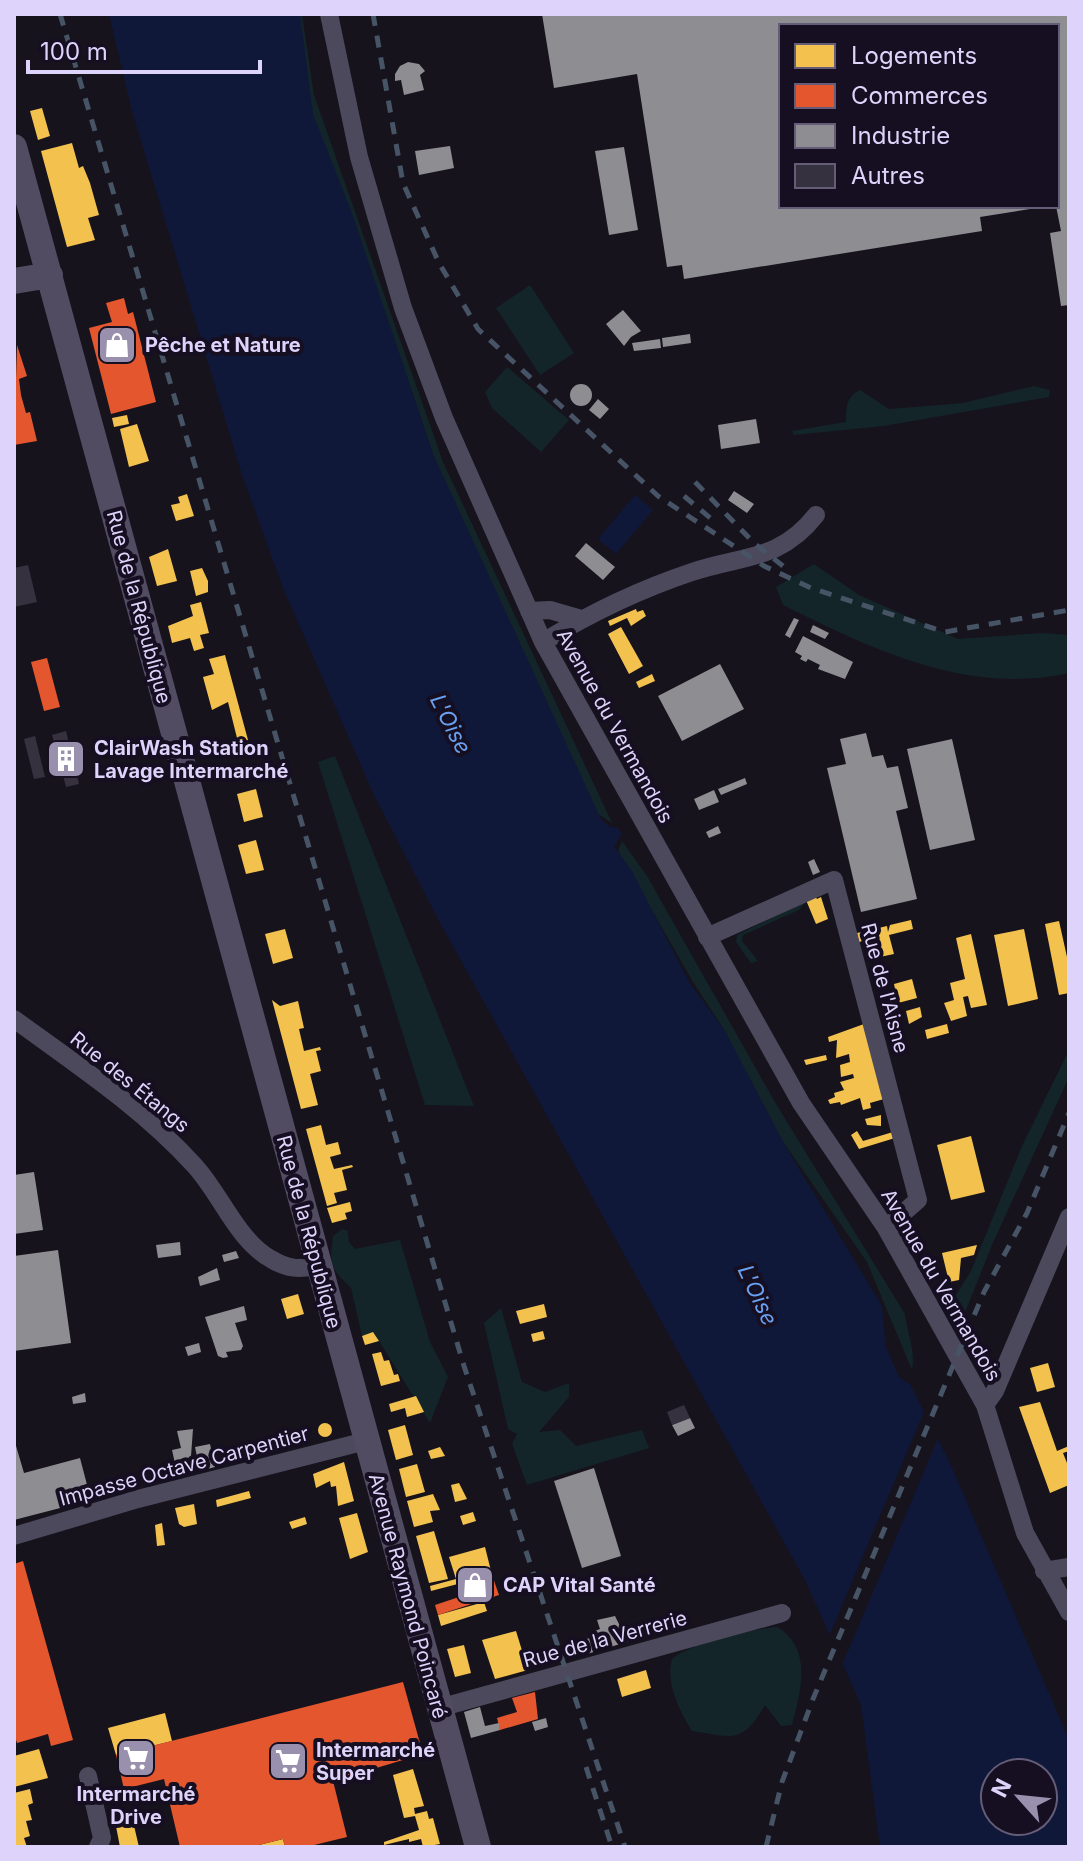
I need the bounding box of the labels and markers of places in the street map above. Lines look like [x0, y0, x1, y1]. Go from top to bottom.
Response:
shop icon: Pêche et Nature [96, 324, 138, 366]
place label: Pêche et Nature [145, 333, 301, 357]
place label: ClairWash Station Lavage Intermarché [94, 736, 288, 783]
building icon: ClairWash Station Lavage Intermarché [45, 738, 87, 780]
shop icon: CAP Vital Santé [454, 1564, 496, 1606]
place label: CAP Vital Santé [503, 1573, 656, 1597]
supermarket icon: Intermarché Drive [115, 1737, 157, 1779]
place label: Intermarché Super [316, 1738, 435, 1785]
supermarket icon: Intermarché Super [267, 1740, 309, 1782]
place label: Intermarché Drive [76, 1782, 196, 1829]

